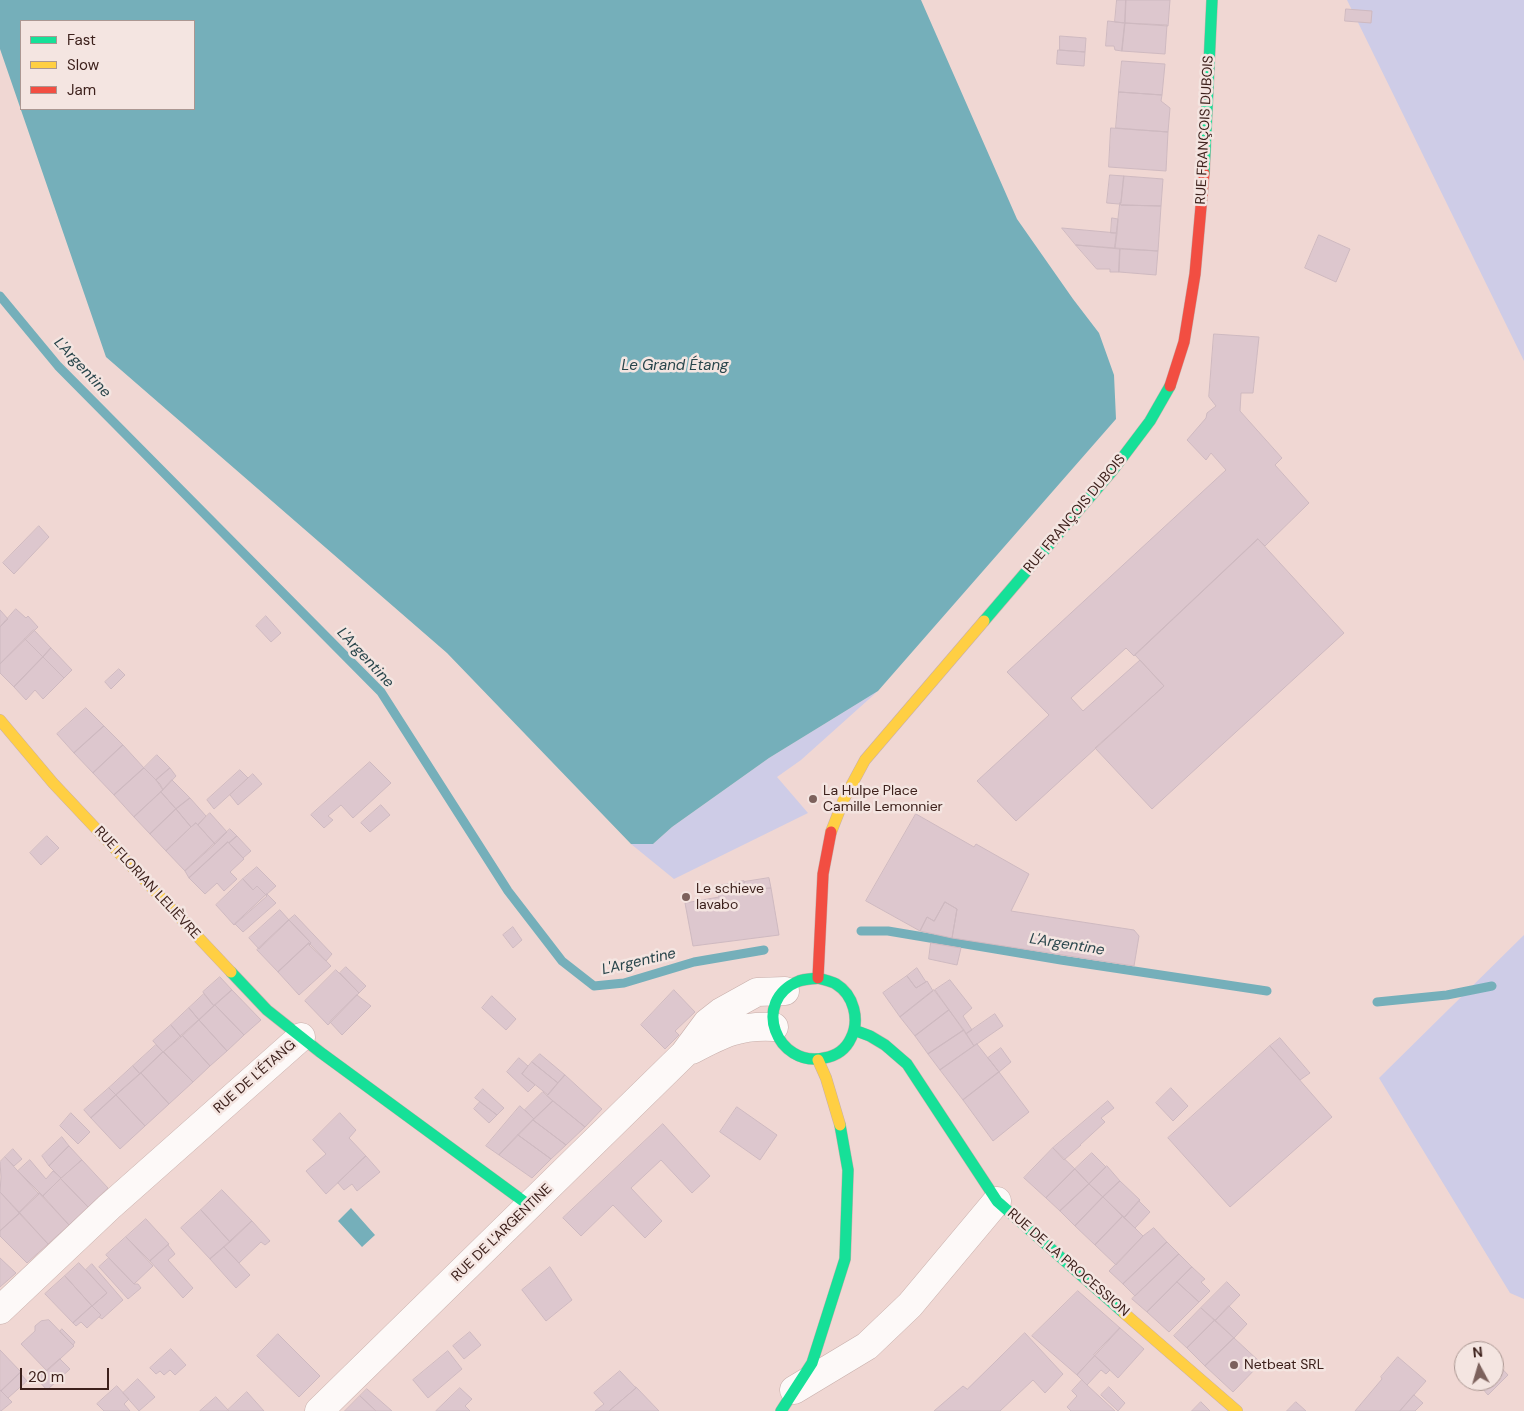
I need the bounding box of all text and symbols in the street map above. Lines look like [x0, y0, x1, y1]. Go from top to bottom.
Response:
legend [20, 20, 195, 110]
text: Fast [67, 30, 96, 50]
text: Slow [67, 55, 99, 75]
street label: RUE FRANÇOIS DUBOIS [1193, 55, 1217, 205]
text: Jam [67, 80, 96, 100]
water label: L'Argentine [50, 334, 114, 402]
water label: Le Grand Étang [622, 357, 728, 375]
street label: RUE FRANÇOIS DUBOIS [1021, 451, 1129, 577]
water label: L'Argentine [333, 624, 397, 692]
place label: La Hulpe Place Camille Lemonnier [823, 783, 943, 816]
marker: La Hulpe Place Camille Lemonnier [807, 793, 819, 805]
street label: RUE FLORIAN LELIÈVRE [91, 823, 203, 943]
place label: Le schieve lavabo [696, 881, 764, 914]
marker: Le schieve lavabo [680, 891, 692, 903]
water label: L'Argentine [1028, 930, 1106, 960]
water label: L'Argentine [600, 945, 678, 979]
street label: RUE DE L'ÉTANG [210, 1037, 300, 1117]
street label: RUE DE L'ARGENTINE [448, 1181, 556, 1285]
street label: RUE DE LA PROCESSION [1004, 1205, 1132, 1321]
north arrow [1454, 1341, 1504, 1391]
text: N [1472, 1343, 1484, 1362]
place label: Netbeat SRL [1244, 1357, 1324, 1373]
scale bar [22, 1358, 111, 1390]
marker: Netbeat SRL [1228, 1359, 1240, 1371]
text: 20 m [28, 1367, 64, 1387]

